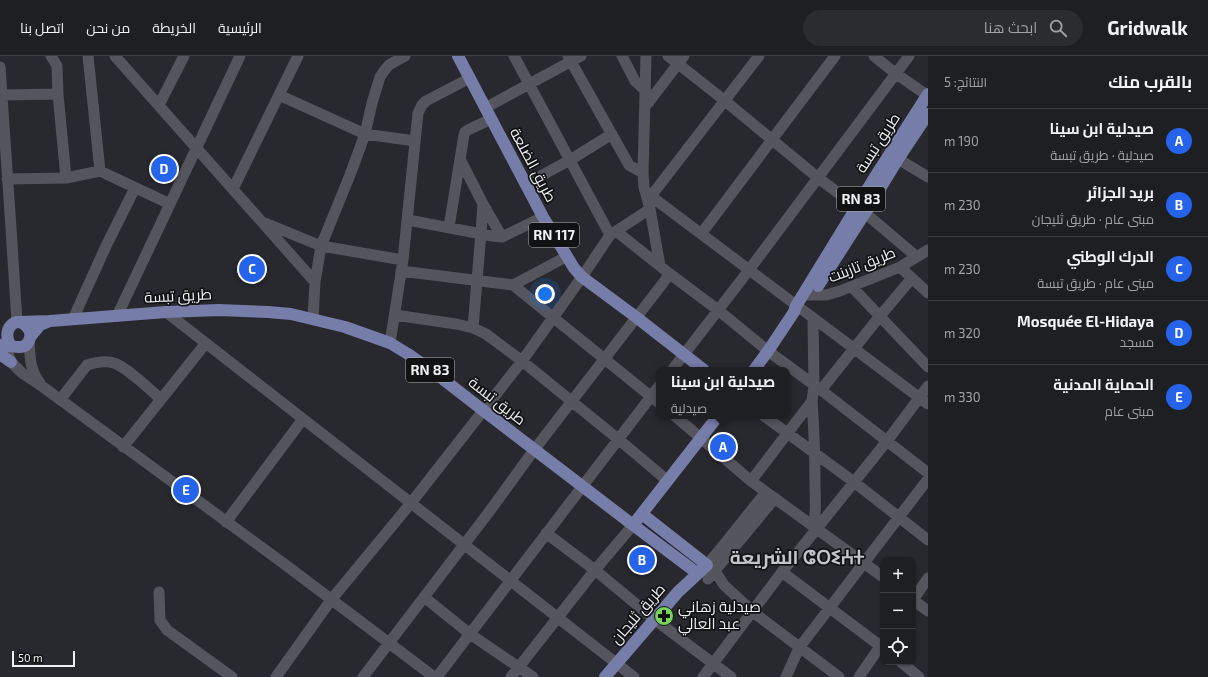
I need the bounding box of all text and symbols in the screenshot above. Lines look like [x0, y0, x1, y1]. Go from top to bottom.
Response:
search box [803, 10, 1083, 46]
text: Gridwalk [1107, 16, 1188, 39]
icon: search [1047, 17, 1069, 39]
text: ابحث هنا [984, 18, 1037, 36]
text: اتصل بنا [20, 19, 64, 36]
text: من نحن [86, 19, 130, 36]
text: الخريطة [152, 19, 196, 36]
text: الرئيسية [218, 19, 262, 36]
text: بالقرب منك [1108, 71, 1192, 91]
text: النتائج: 5 [944, 74, 987, 90]
street label: طريق تبسة [851, 109, 905, 177]
text: صيدلية ابن سينا [1050, 119, 1154, 137]
street label: طريق الضلعة [505, 124, 561, 206]
text: 190 m [944, 133, 979, 149]
text: A [1175, 133, 1183, 149]
text: صيدلية · طريق تبسة [1050, 147, 1154, 163]
pin: D [151, 154, 177, 184]
text: بريد الجزائر [1087, 183, 1154, 201]
road number: RN 83 [837, 187, 885, 211]
text: 230 m [944, 197, 981, 213]
text: B [1175, 197, 1183, 213]
text: مبنى عام · طريق ثليجان [1032, 211, 1154, 227]
road number: RN 117 [529, 223, 579, 247]
street label: طريق تازبنت [825, 242, 899, 288]
text: الدرك الوطني [1067, 247, 1154, 265]
pin: C [239, 254, 265, 284]
text: 230 m [944, 261, 981, 277]
text: C [1175, 261, 1183, 277]
text: مبنى عام · طريق تبسة [1037, 275, 1154, 291]
street label: طريق تبسة [144, 284, 212, 308]
your location [535, 284, 555, 304]
text: Mosquée El-Hidaya [1017, 312, 1154, 330]
text: 320 m [944, 325, 981, 341]
text: D [1175, 325, 1183, 341]
text: مسجد [1120, 334, 1154, 350]
road number: RN 83 [406, 358, 454, 382]
popup [656, 367, 790, 419]
street label: طريق تبسة [464, 372, 530, 430]
text: صيدلية ابن سينا [671, 372, 775, 390]
text: الحماية المدنية [1053, 375, 1154, 393]
text: 330 m [944, 389, 981, 405]
text: E [1175, 389, 1183, 405]
text: صيدلية [671, 400, 707, 416]
text: مبنى عام [1105, 403, 1154, 419]
pin: A [710, 432, 736, 462]
pin: E [173, 475, 199, 505]
pin: B [629, 545, 655, 575]
district label: الشريعة ⵛⵔⵉⵄⵜ [730, 545, 865, 569]
map controls [880, 557, 916, 665]
button: + [880, 557, 916, 593]
street label: طريق ثليجان [606, 579, 670, 649]
button: − [880, 593, 916, 629]
place label: صيدلية زهاني عبد العالي [678, 597, 761, 636]
pharmacy icon: صيدلية زهاني عبد العالي [653, 605, 675, 627]
button: locate [880, 629, 916, 665]
scale bar [12, 649, 75, 668]
text: 50 m [18, 651, 43, 664]

